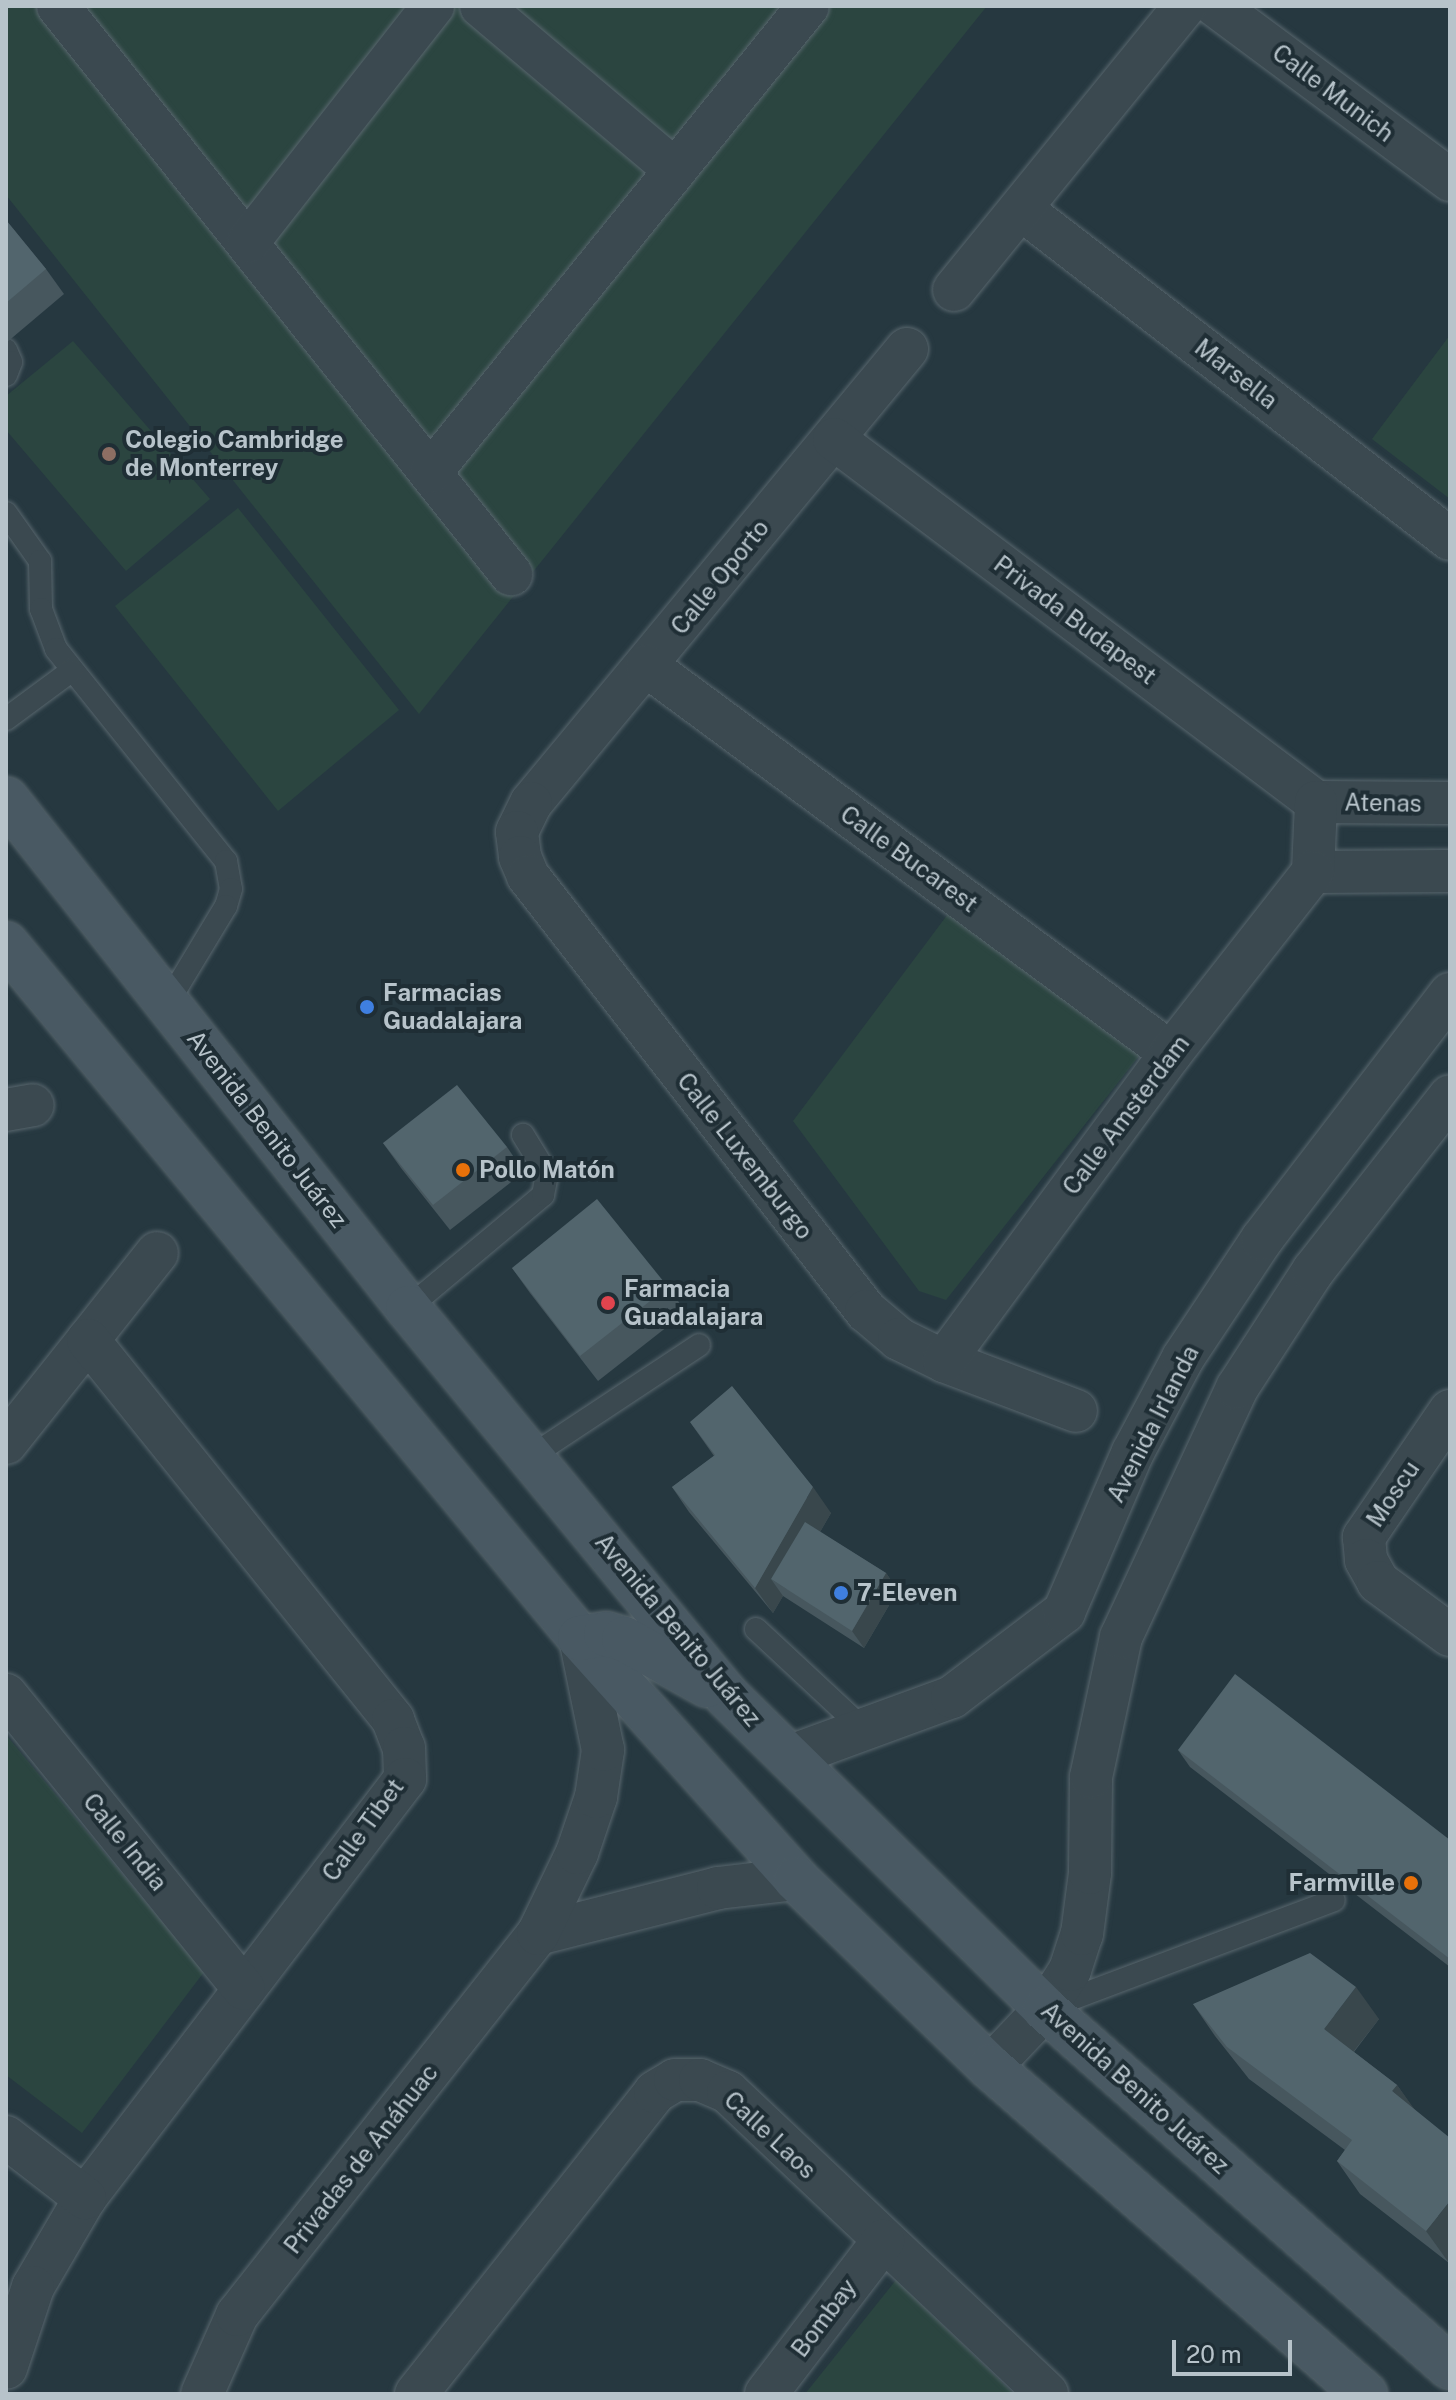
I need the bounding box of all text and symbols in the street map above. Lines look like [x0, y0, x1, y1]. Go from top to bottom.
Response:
street label: Calle Munich [1267, 38, 1399, 148]
street label: Marsella [1189, 333, 1283, 415]
place label: Colegio Cambridge de Monterrey [125, 426, 344, 482]
marker: Colegio Cambridge de Monterrey [100, 445, 118, 463]
street label: Calle Oporto [665, 514, 775, 640]
street label: Privada Budapest [988, 550, 1162, 690]
street label: Atenas [1344, 788, 1422, 818]
street label: Calle Bucarest [835, 800, 983, 918]
place label: Farmacias Guadalajara [383, 979, 522, 1035]
marker: Farmacias Guadalajara [358, 998, 376, 1016]
street label: Avenida Benito Juárez [181, 1024, 353, 1234]
street label: Calle Amsterdam [1057, 1030, 1195, 1200]
street label: Calle Luxemburgo [671, 1067, 819, 1245]
place label: Pollo Matón [479, 1156, 615, 1184]
marker: Pollo Matón [454, 1161, 472, 1179]
place label: Farmacia Guadalajara [624, 1275, 763, 1331]
marker: Farmacia Guadalajara [599, 1294, 617, 1312]
street label: Avenida Irlanda [1101, 1341, 1205, 1507]
street label: Moscu [1360, 1455, 1426, 1533]
street label: Avenida Benito Juárez [589, 1528, 767, 1732]
place label: 7-Eleven [857, 1579, 957, 1607]
marker: 7-Eleven [832, 1584, 850, 1602]
street label: Calle Tibet [316, 1773, 410, 1887]
street label: Calle India [77, 1787, 173, 1897]
place label: Farmville [1288, 1869, 1395, 1897]
marker: Farmville [1402, 1874, 1420, 1892]
street label: Avenida Benito Juárez [1035, 1996, 1235, 2180]
street label: Privadas de Anáhuac [278, 2058, 444, 2260]
street label: Calle Laos [718, 2085, 822, 2185]
street label: Bombay [785, 2273, 863, 2363]
scale bar [1176, 2324, 1296, 2374]
text: 20 m [1186, 2340, 1242, 2368]

